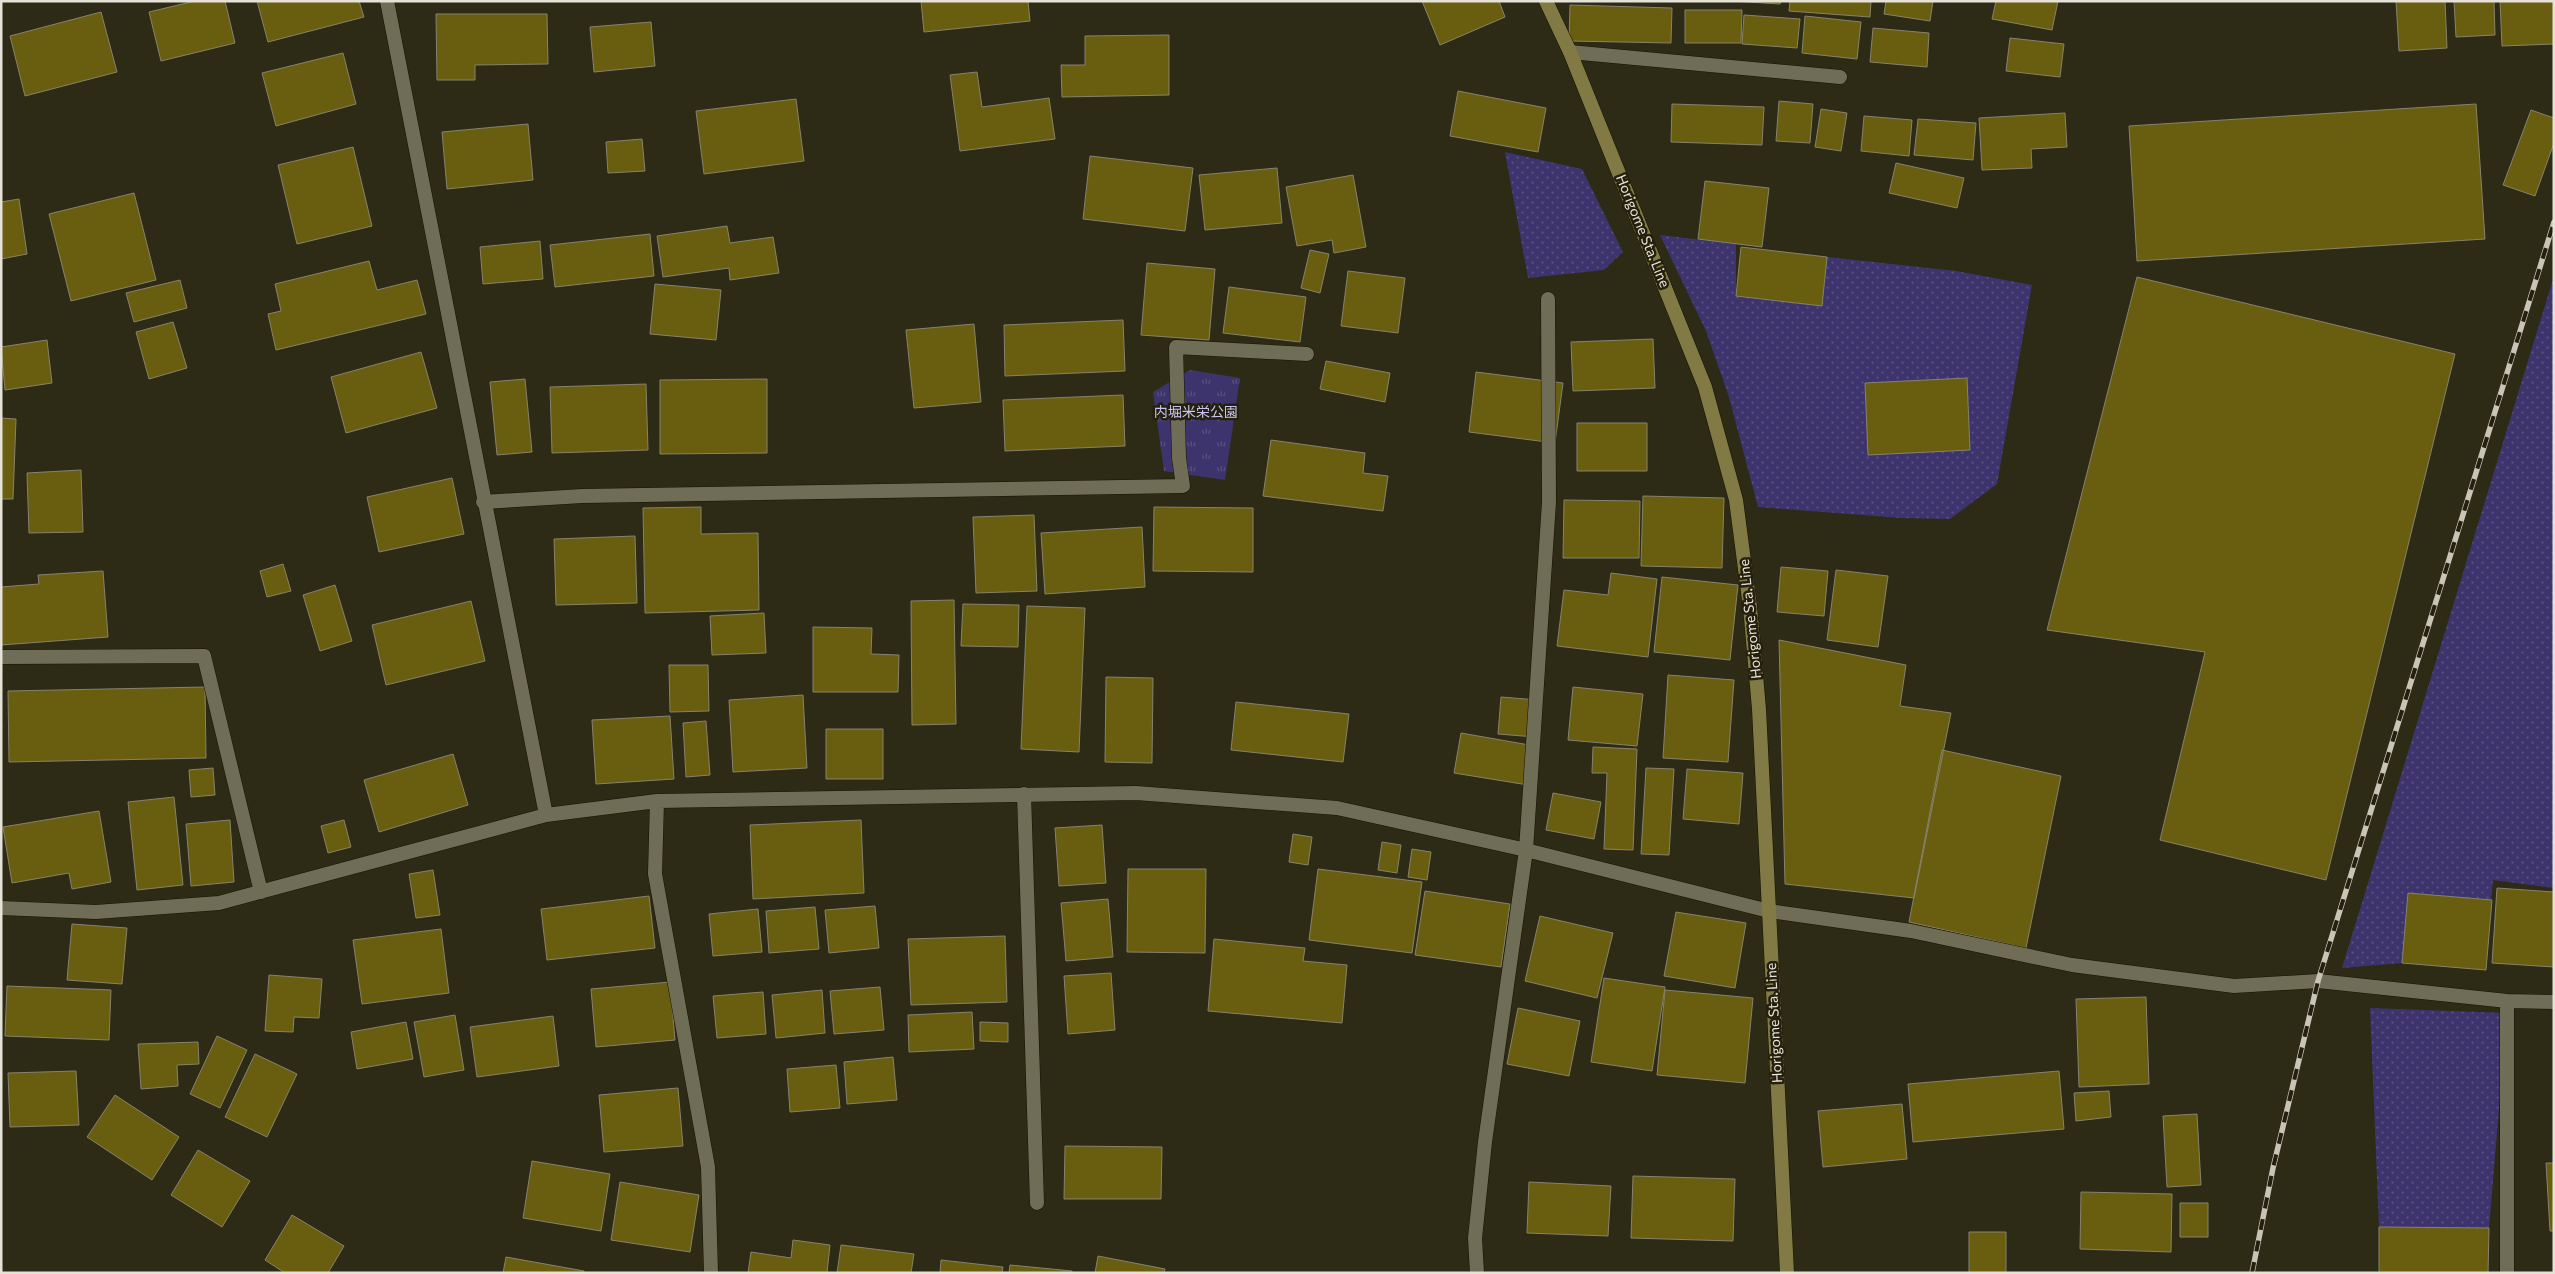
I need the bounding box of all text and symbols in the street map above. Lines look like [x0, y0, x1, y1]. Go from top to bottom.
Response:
street label: Horigome Sta. Line [1613, 172, 1674, 290]
park label: 内堀米栄公園 [1154, 403, 1238, 420]
street label: Horigome Sta. Line [1735, 558, 1764, 680]
street label: Horigome Sta. Line [1762, 963, 1785, 1084]

